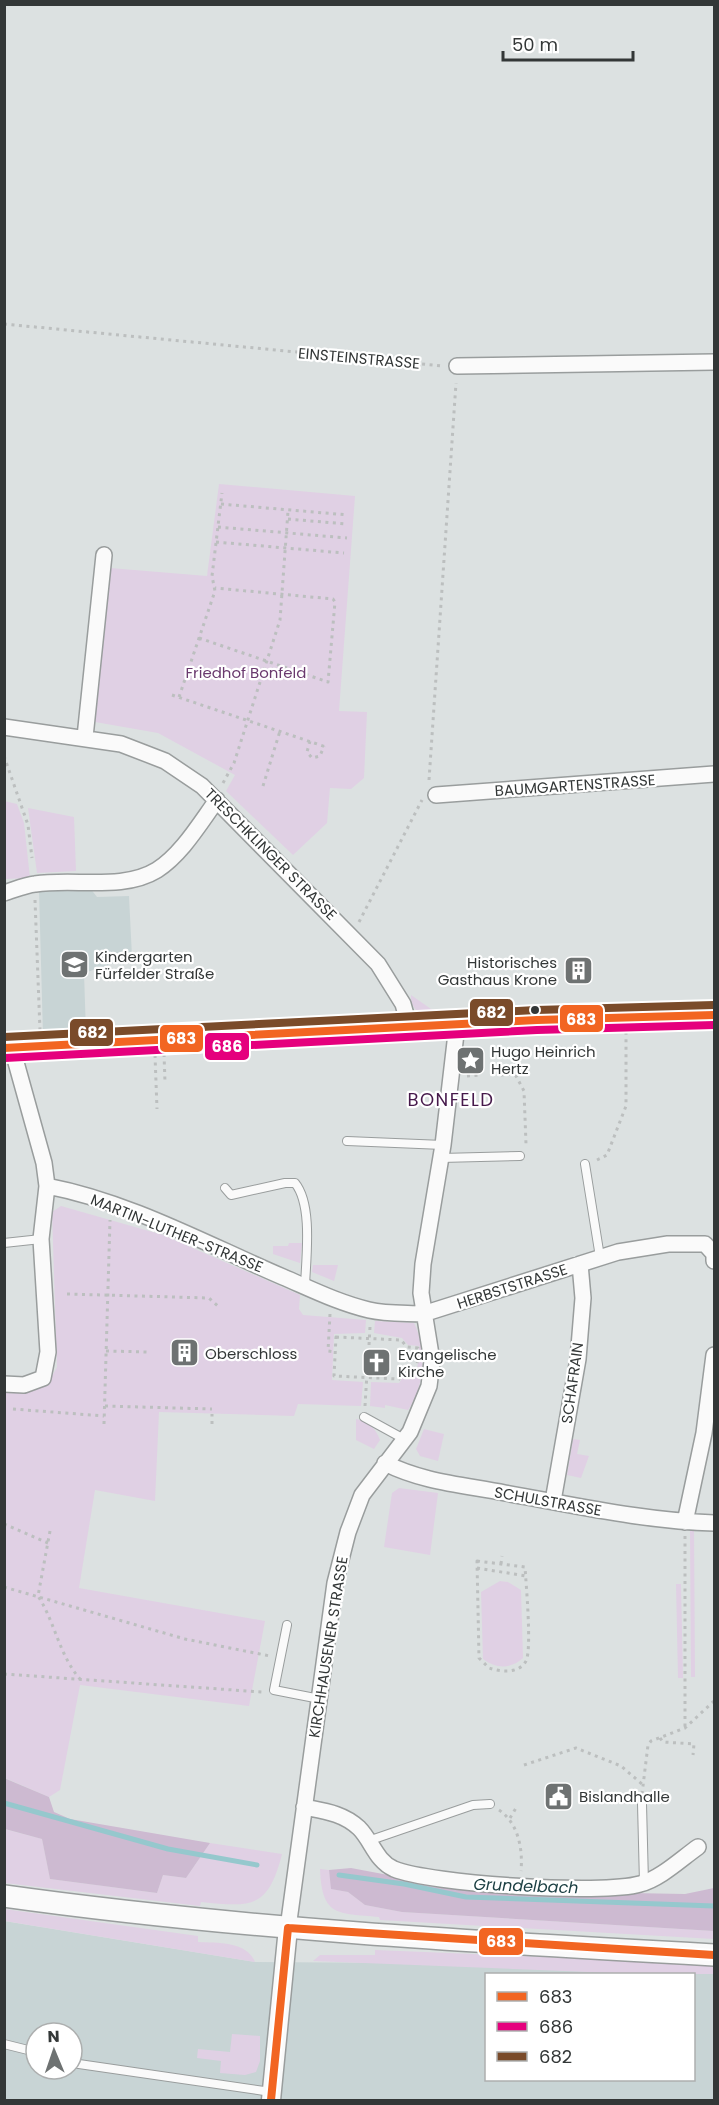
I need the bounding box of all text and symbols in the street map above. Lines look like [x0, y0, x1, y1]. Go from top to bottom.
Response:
scale bar [503, 24, 634, 62]
text: 50 m [512, 32, 558, 57]
street label: EINSTEINSTRASSE [297, 342, 421, 374]
park label: Friedhof Bonfeld [186, 662, 306, 683]
street label: BAUMGARTENSTRASSE [494, 769, 656, 801]
street label: TRESCHKLINGER STRASSE [200, 783, 342, 925]
place label: Kindergarten Fürfelder Straße [95, 946, 214, 984]
school or university icon: Kindergarten Fürfelder Straße [58, 949, 90, 981]
place label: Historisches Gasthaus Krone [438, 952, 557, 990]
building icon: Historisches Gasthaus Krone [562, 955, 594, 987]
line badge: 682 [469, 998, 514, 1027]
text: 682 [476, 1001, 506, 1024]
unlabelled marker [529, 1004, 541, 1016]
line badge: 683 [559, 1004, 604, 1033]
text: 683 [566, 1008, 596, 1031]
line badge: 682 [69, 1018, 114, 1047]
text: 682 [77, 1021, 107, 1044]
line badge: 683 [159, 1024, 204, 1053]
text: 683 [166, 1027, 196, 1050]
line badge: 686 [204, 1032, 250, 1061]
text: 686 [212, 1035, 242, 1058]
place label: Hugo Heinrich Hertz [491, 1041, 596, 1079]
place icon: Hugo Heinrich Hertz [454, 1044, 486, 1076]
district label: BONFELD [407, 1087, 495, 1112]
street label: MARTIN-LUTHER-STRASSE [88, 1189, 266, 1277]
street label: HERBSTSTRASSE [454, 1258, 570, 1314]
building icon: Oberschloss [168, 1337, 200, 1369]
street label: SCHAFRAIN [556, 1341, 588, 1425]
place label: Oberschloss [205, 1343, 297, 1364]
place label: Evangelische Kirche [398, 1344, 497, 1382]
church icon: Evangelische Kirche [361, 1347, 393, 1379]
street label: SCHULSTRASSE [493, 1481, 603, 1521]
street label: KIRCHHAUSENER STRASSE [303, 1555, 353, 1739]
public building icon: Bislandhalle [542, 1780, 574, 1812]
place label: Bislandhalle [579, 1786, 670, 1807]
water label: Grundelbach [473, 1873, 579, 1899]
line badge: 683 [478, 1927, 524, 1956]
text: 683 [486, 1930, 516, 1953]
legend [485, 1973, 695, 2081]
text: 683 [539, 1984, 572, 2009]
text: 686 [539, 2014, 573, 2039]
north arrow [24, 2021, 84, 2081]
text: N [47, 2025, 60, 2048]
text: 682 [539, 2044, 572, 2069]

